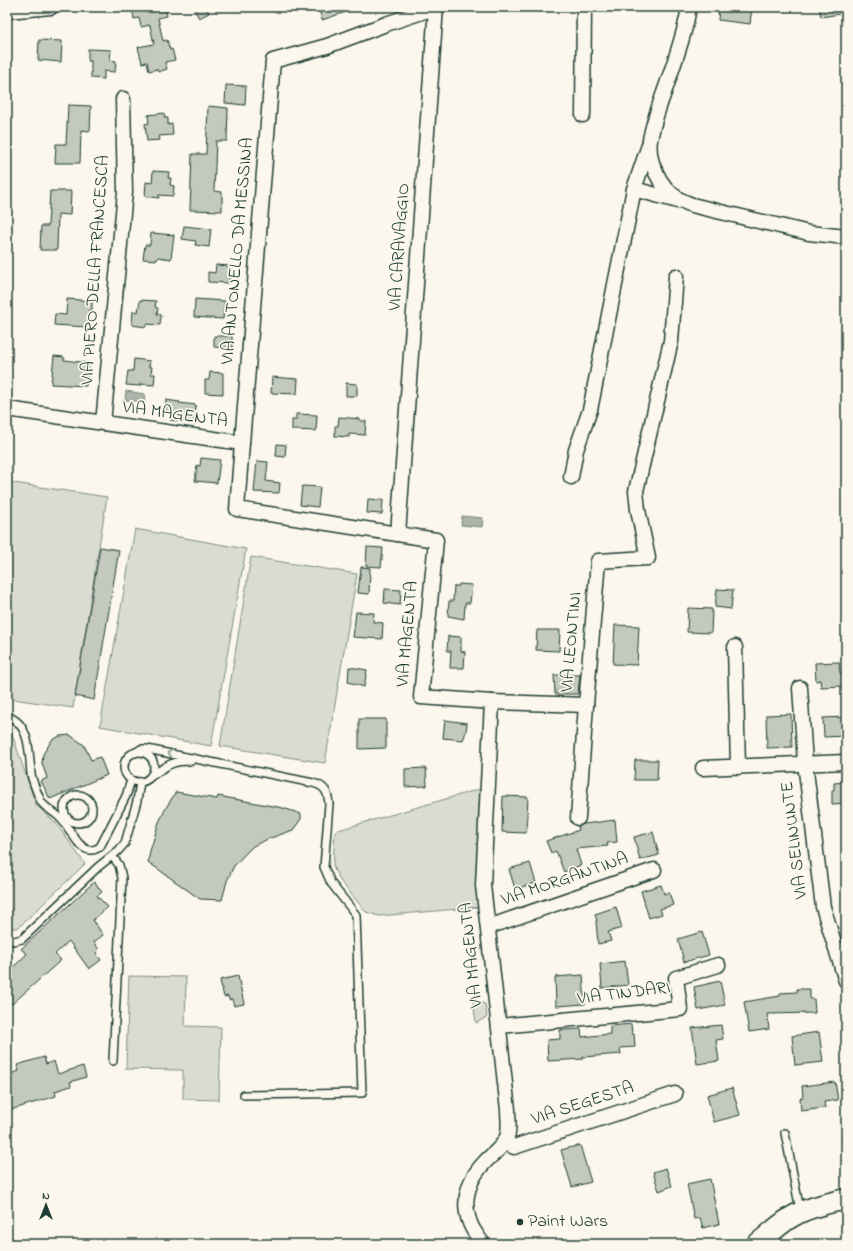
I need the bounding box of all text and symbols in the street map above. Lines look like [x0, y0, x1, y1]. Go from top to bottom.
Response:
street label: VIA ANTONELLO DA MESSINA [215, 137, 261, 366]
street label: VIA PIERO DELLA FRANCESCA [75, 154, 117, 387]
street label: VIA CARAVAGGIO [382, 182, 417, 313]
street label: VIA MAGENTA [120, 395, 229, 435]
street label: VIA MAGENTA [390, 580, 426, 689]
street label: VIA LEONTINI [555, 591, 589, 694]
one-way arrow [166, 750, 173, 758]
street label: VIA SELINUNTE [775, 780, 815, 901]
street label: VIA MORGANTINA [497, 846, 632, 914]
street label: VIA MAGENTA [454, 901, 491, 1010]
street label: VIA TINDARI [575, 975, 672, 1013]
street label: VIA SEGESTA [528, 1075, 637, 1133]
north arrow [26, 1185, 66, 1225]
text: N [42, 1188, 50, 1204]
place label: Paint Wars [528, 1209, 608, 1235]
marker: Paint Wars [515, 1217, 525, 1227]

